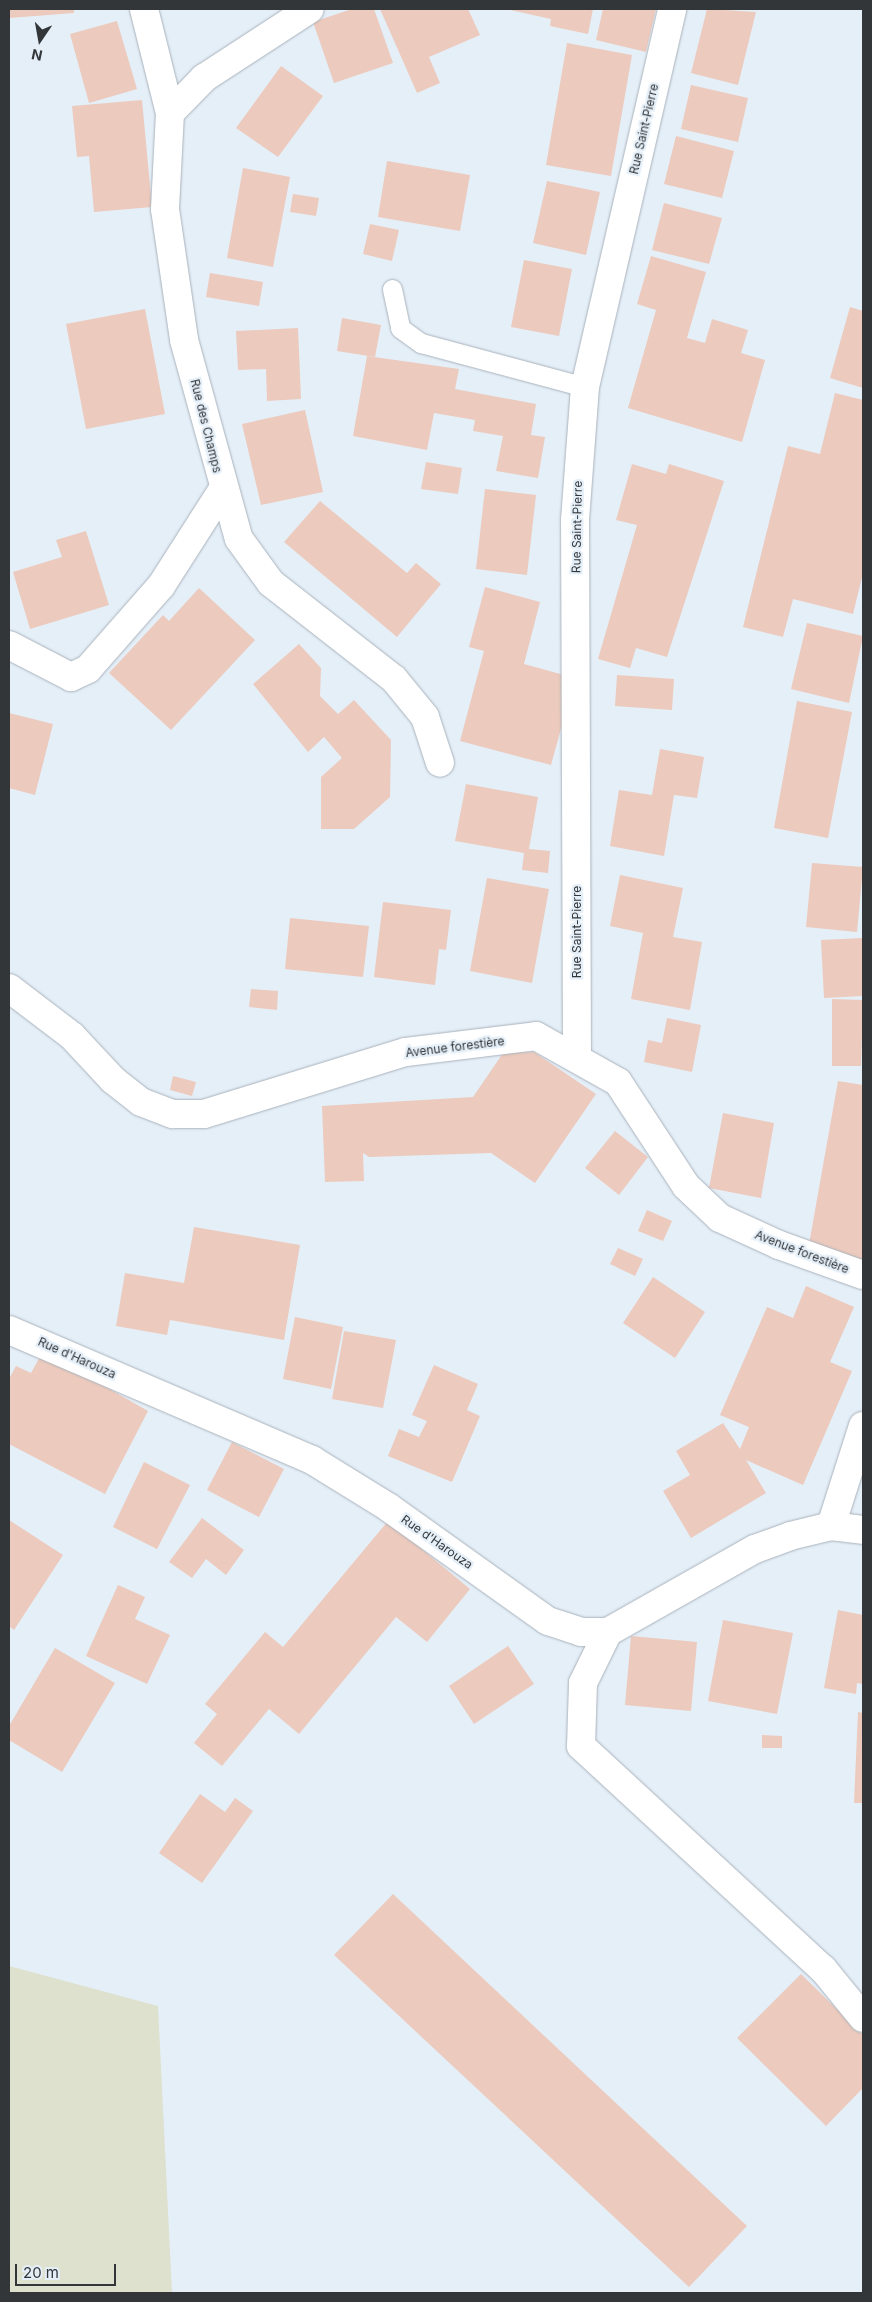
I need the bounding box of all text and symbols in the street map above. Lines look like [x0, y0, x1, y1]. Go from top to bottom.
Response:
north arrow [15, 15, 65, 65]
text: N [30, 46, 44, 65]
street label: Rue Saint-Pierre [627, 82, 661, 176]
street label: Rue des Champs [187, 378, 225, 474]
street label: Rue Saint-Pierre [569, 481, 585, 573]
street label: Rue Saint-Pierre [570, 886, 584, 978]
street label: Avenue forestière [405, 1034, 505, 1060]
street label: Avenue forestière [753, 1227, 851, 1277]
street label: Rue d'Harouza [36, 1334, 118, 1382]
street label: Rue d'Harouza [399, 1512, 475, 1572]
scale bar [18, 2254, 119, 2286]
text: 20 m [23, 2263, 59, 2282]

